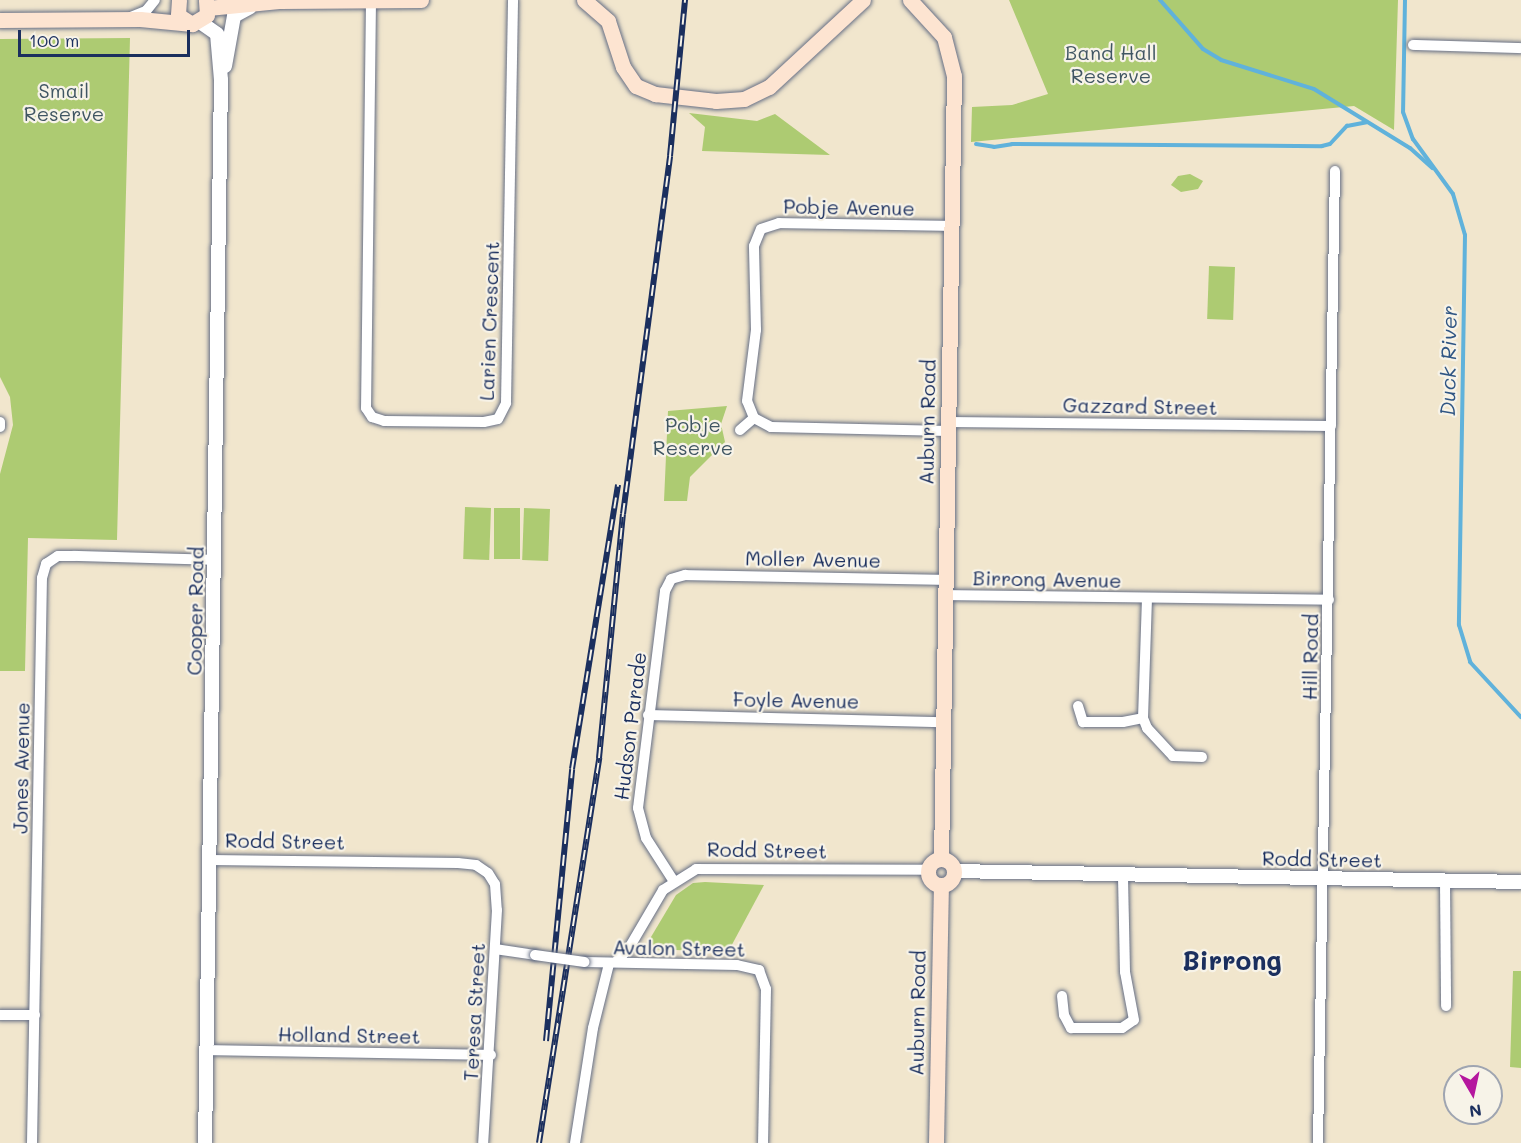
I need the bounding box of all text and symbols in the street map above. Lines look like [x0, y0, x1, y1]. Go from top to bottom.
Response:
scale bar [21, 18, 194, 56]
text: 100 m [29, 28, 79, 52]
park label: Band Hall Reserve [1065, 41, 1157, 88]
park label: Smail Reserve [24, 79, 104, 126]
street label: Pobje Avenue [783, 194, 915, 220]
street label: Larien Crescent [474, 241, 504, 401]
water label: Duck River [1434, 305, 1462, 417]
street label: Auburn Road [914, 359, 940, 485]
street label: Gazzard Street [1062, 393, 1218, 419]
park label: Pobje Reserve [653, 413, 733, 460]
street label: Cooper Road [182, 546, 208, 676]
street label: Moller Avenue [745, 546, 881, 572]
street label: Birrong Avenue [972, 566, 1122, 592]
street label: Hill Road [1297, 613, 1323, 701]
street label: Hudson Parade [609, 651, 651, 801]
street label: Foyle Avenue [733, 687, 859, 713]
street label: Jones Avenue [8, 702, 34, 834]
street label: Rodd Street [225, 828, 345, 854]
street label: Rodd Street [707, 837, 827, 863]
street label: Rodd Street [1262, 846, 1382, 872]
street label: Avalon Street [612, 935, 746, 961]
street label: Teresa Street [458, 942, 490, 1082]
district label: Birrong [1182, 945, 1282, 977]
street label: Auburn Road [904, 950, 930, 1076]
street label: Holland Street [278, 1022, 420, 1048]
north arrow [1443, 1065, 1503, 1125]
text: N [1468, 1100, 1483, 1123]

